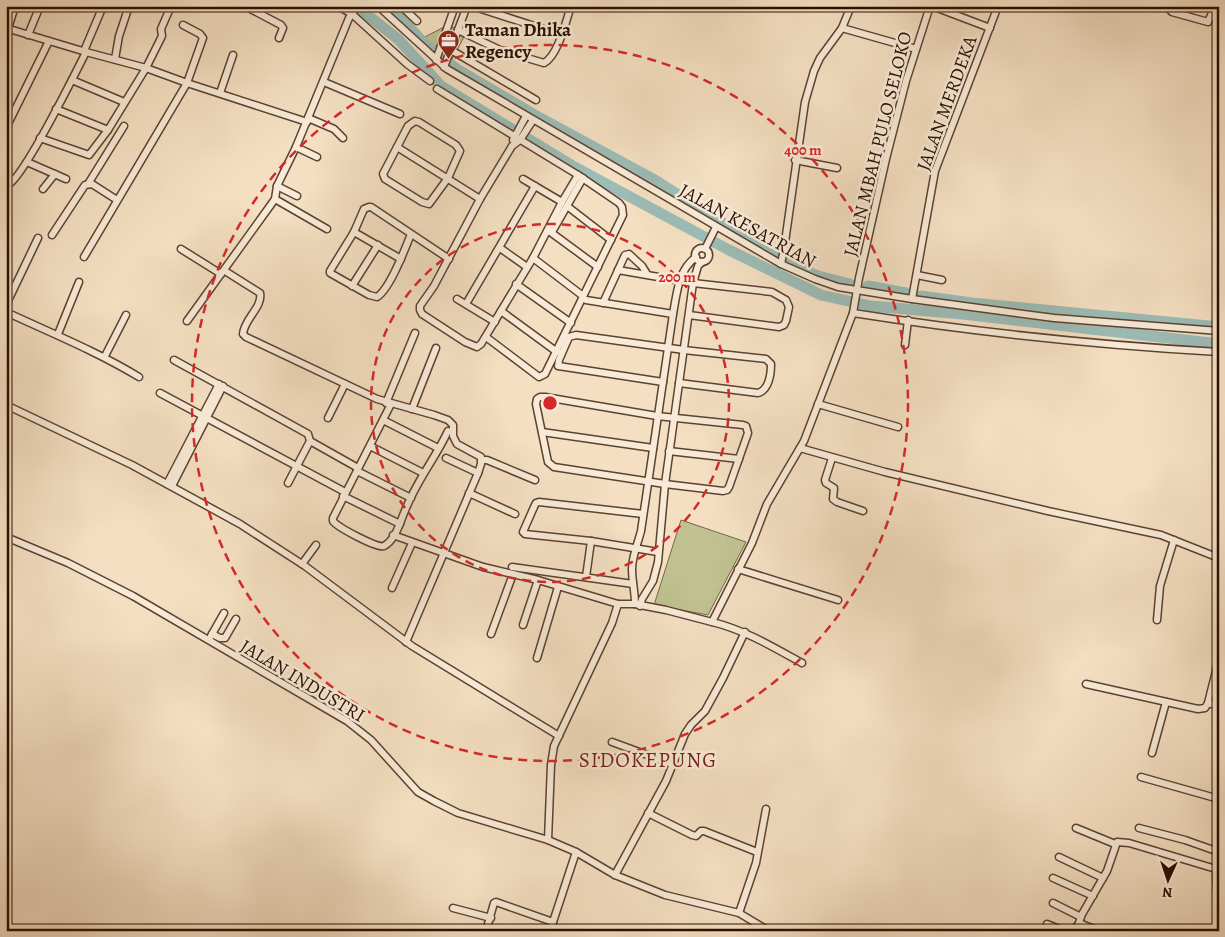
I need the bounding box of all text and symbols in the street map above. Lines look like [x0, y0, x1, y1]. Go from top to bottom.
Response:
place label: Taman Dhika Regency [465, 17, 572, 65]
office icon: Taman Dhika Regency [437, 28, 461, 59]
street label: JALAN MBAH PULO SELOKO [837, 29, 919, 260]
street label: JALAN MERDEKA [910, 31, 984, 175]
text: 400 m [784, 140, 822, 160]
street label: JALAN KESATRIAN [674, 177, 821, 274]
text: 200 m [658, 267, 696, 287]
centre of rings [541, 394, 559, 412]
street label: JALAN INDUSTRI [235, 633, 370, 728]
district label: SIDOKEPUNG [579, 746, 717, 774]
north arrow [1142, 854, 1192, 904]
text: N [1162, 883, 1173, 902]

